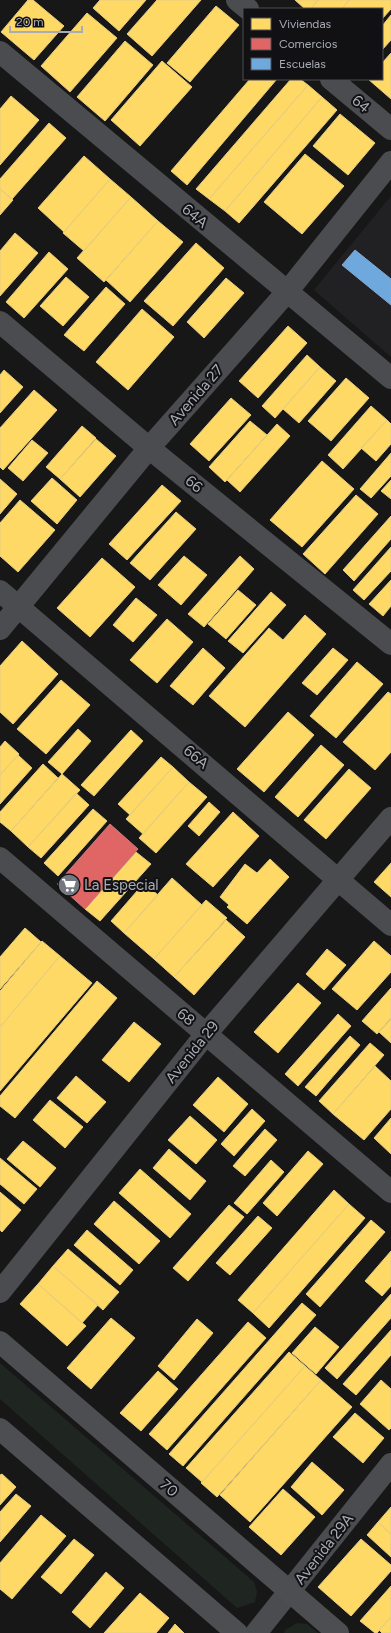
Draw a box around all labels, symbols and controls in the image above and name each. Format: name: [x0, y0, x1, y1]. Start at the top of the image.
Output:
scale bar: [10, 8, 82, 34]
legend: [243, 8, 383, 80]
text: 20 m: [16, 15, 44, 29]
text: Viviendas: [279, 17, 332, 31]
text: Comercios: [279, 37, 338, 51]
text: Escuelas: [279, 57, 326, 71]
street label: 64: [348, 91, 374, 117]
street label: 64A: [179, 200, 211, 232]
street label: Avenida 27: [165, 361, 227, 429]
street label: 66: [182, 472, 207, 497]
street label: 66A: [180, 741, 212, 773]
supermarket icon: La Especial: [56, 872, 82, 898]
place label: La Especial: [84, 876, 159, 894]
street label: 68: [173, 1004, 199, 1030]
street label: Avenida 29: [162, 1017, 222, 1087]
street label: 70: [156, 1475, 182, 1501]
street label: Avenida 29A: [291, 1510, 357, 1588]

